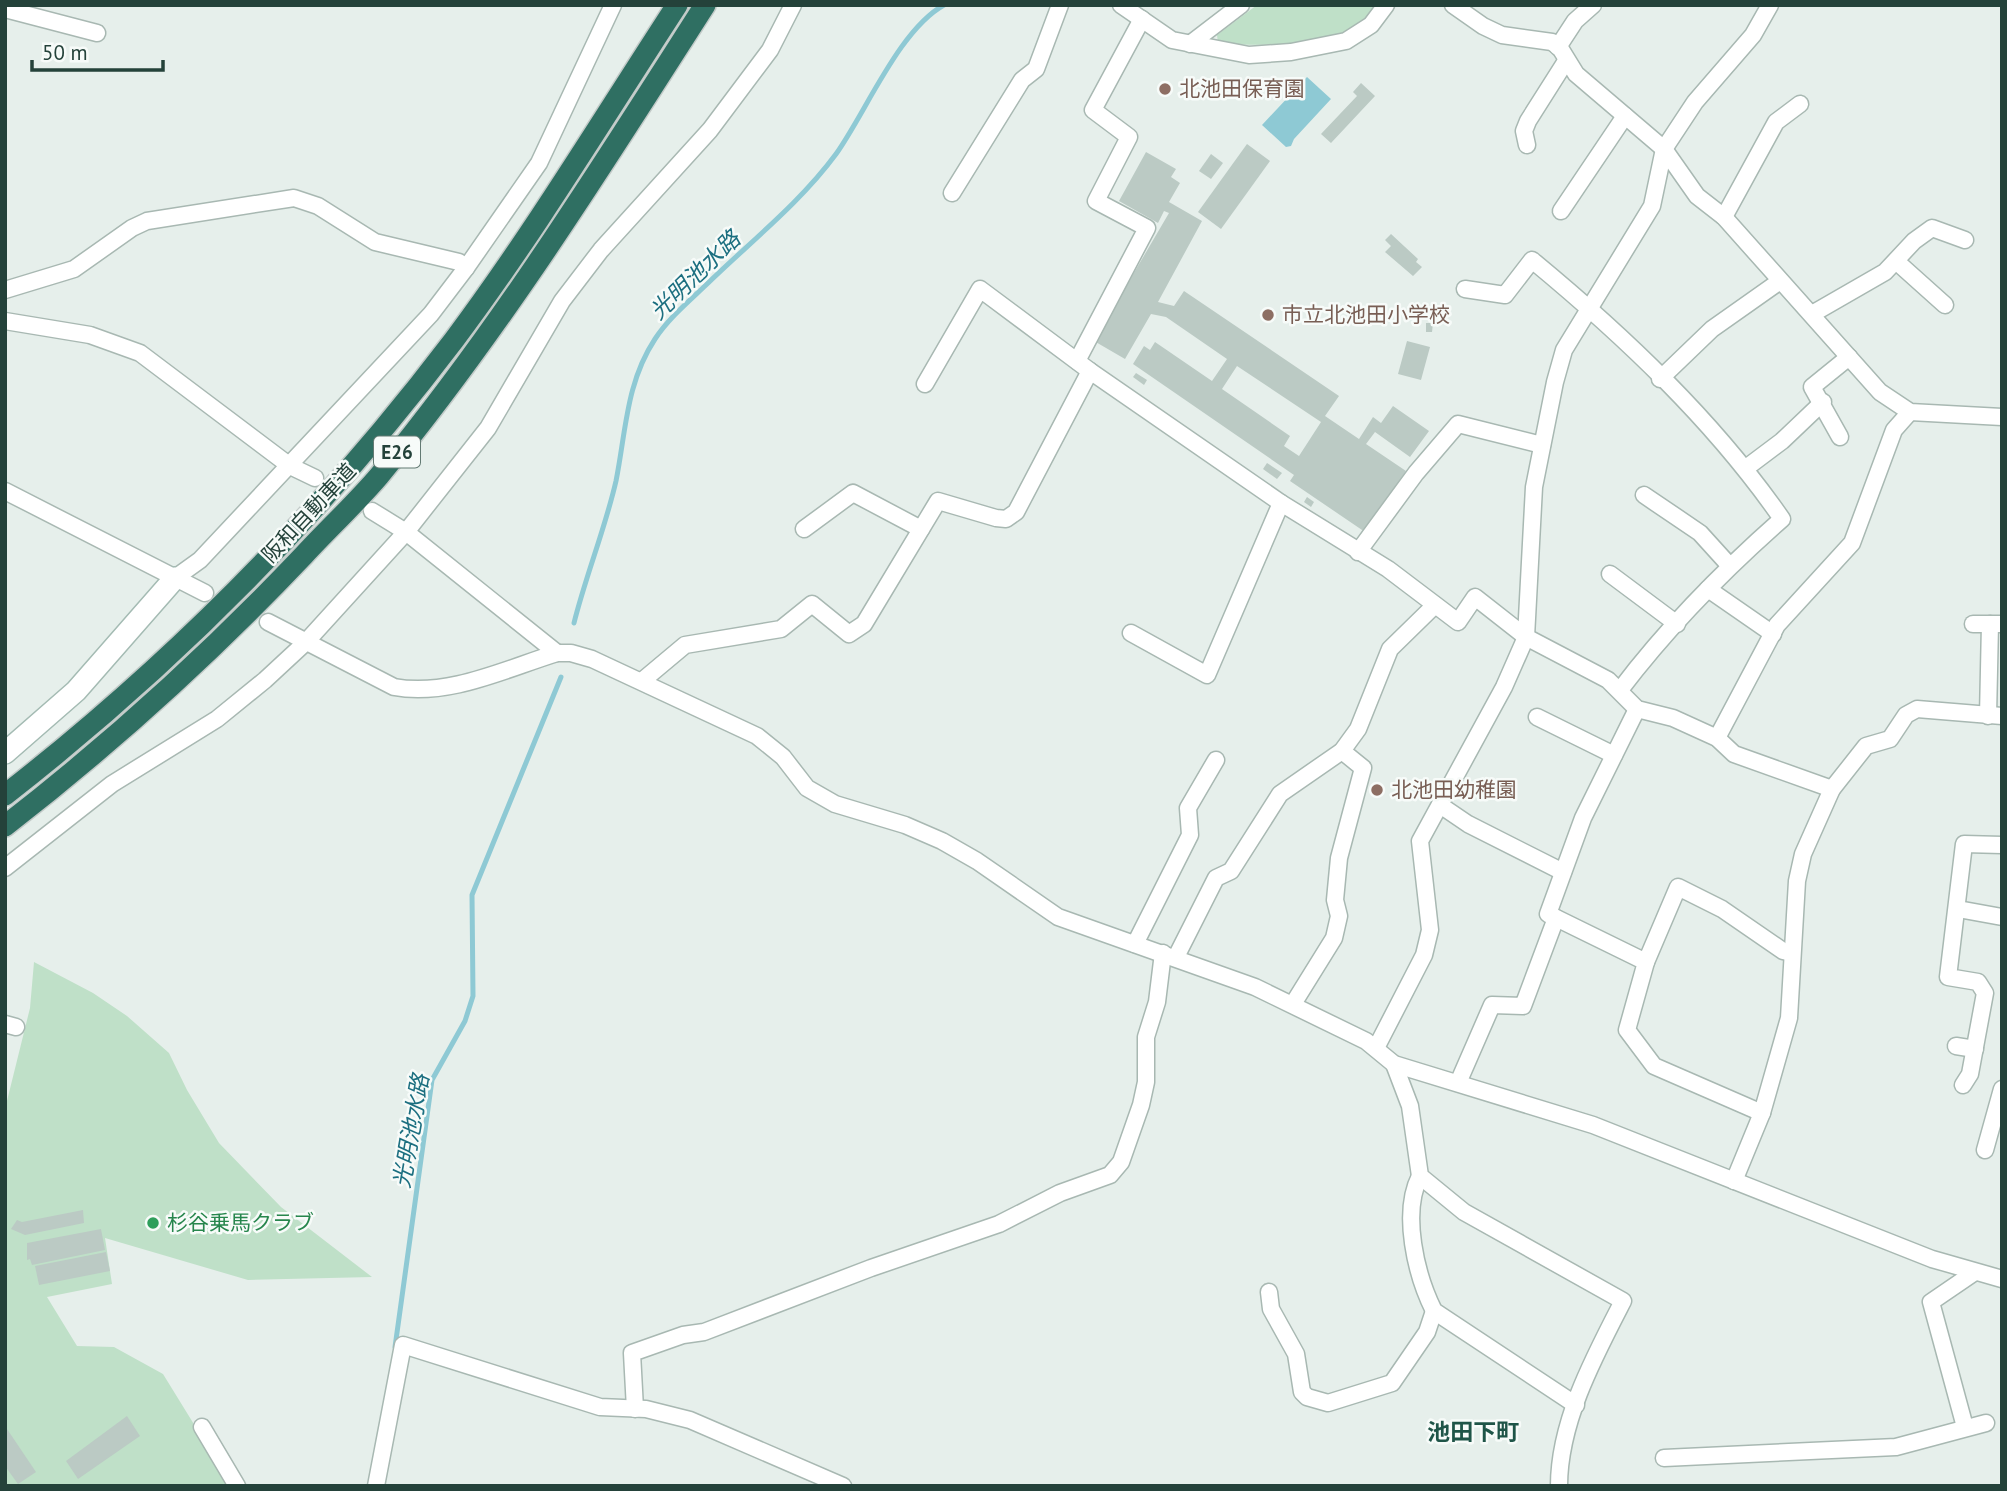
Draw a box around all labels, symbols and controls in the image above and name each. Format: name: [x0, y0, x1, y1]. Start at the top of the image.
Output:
scale bar: [32, 28, 163, 72]
text: 50 m: [42, 39, 88, 66]
place label: 北池田保育園: [1179, 75, 1305, 102]
marker: 北池田保育園: [1157, 81, 1173, 97]
water label: 光明池水路: [643, 223, 748, 325]
place label: 市立北池田小学校: [1282, 301, 1450, 328]
marker: 市立北池田小学校: [1260, 307, 1276, 323]
road number: E26: [374, 436, 420, 467]
street label: 阪和自動車道: [256, 457, 361, 568]
place label: 北池田幼稚園: [1391, 776, 1517, 803]
marker: 北池田幼稚園: [1369, 782, 1385, 798]
water label: 光明池水路: [386, 1070, 435, 1190]
place label: 杉谷乗馬クラブ: [167, 1209, 314, 1236]
marker: 杉谷乗馬クラブ: [145, 1215, 161, 1231]
district label: 池田下町: [1427, 1417, 1519, 1446]

